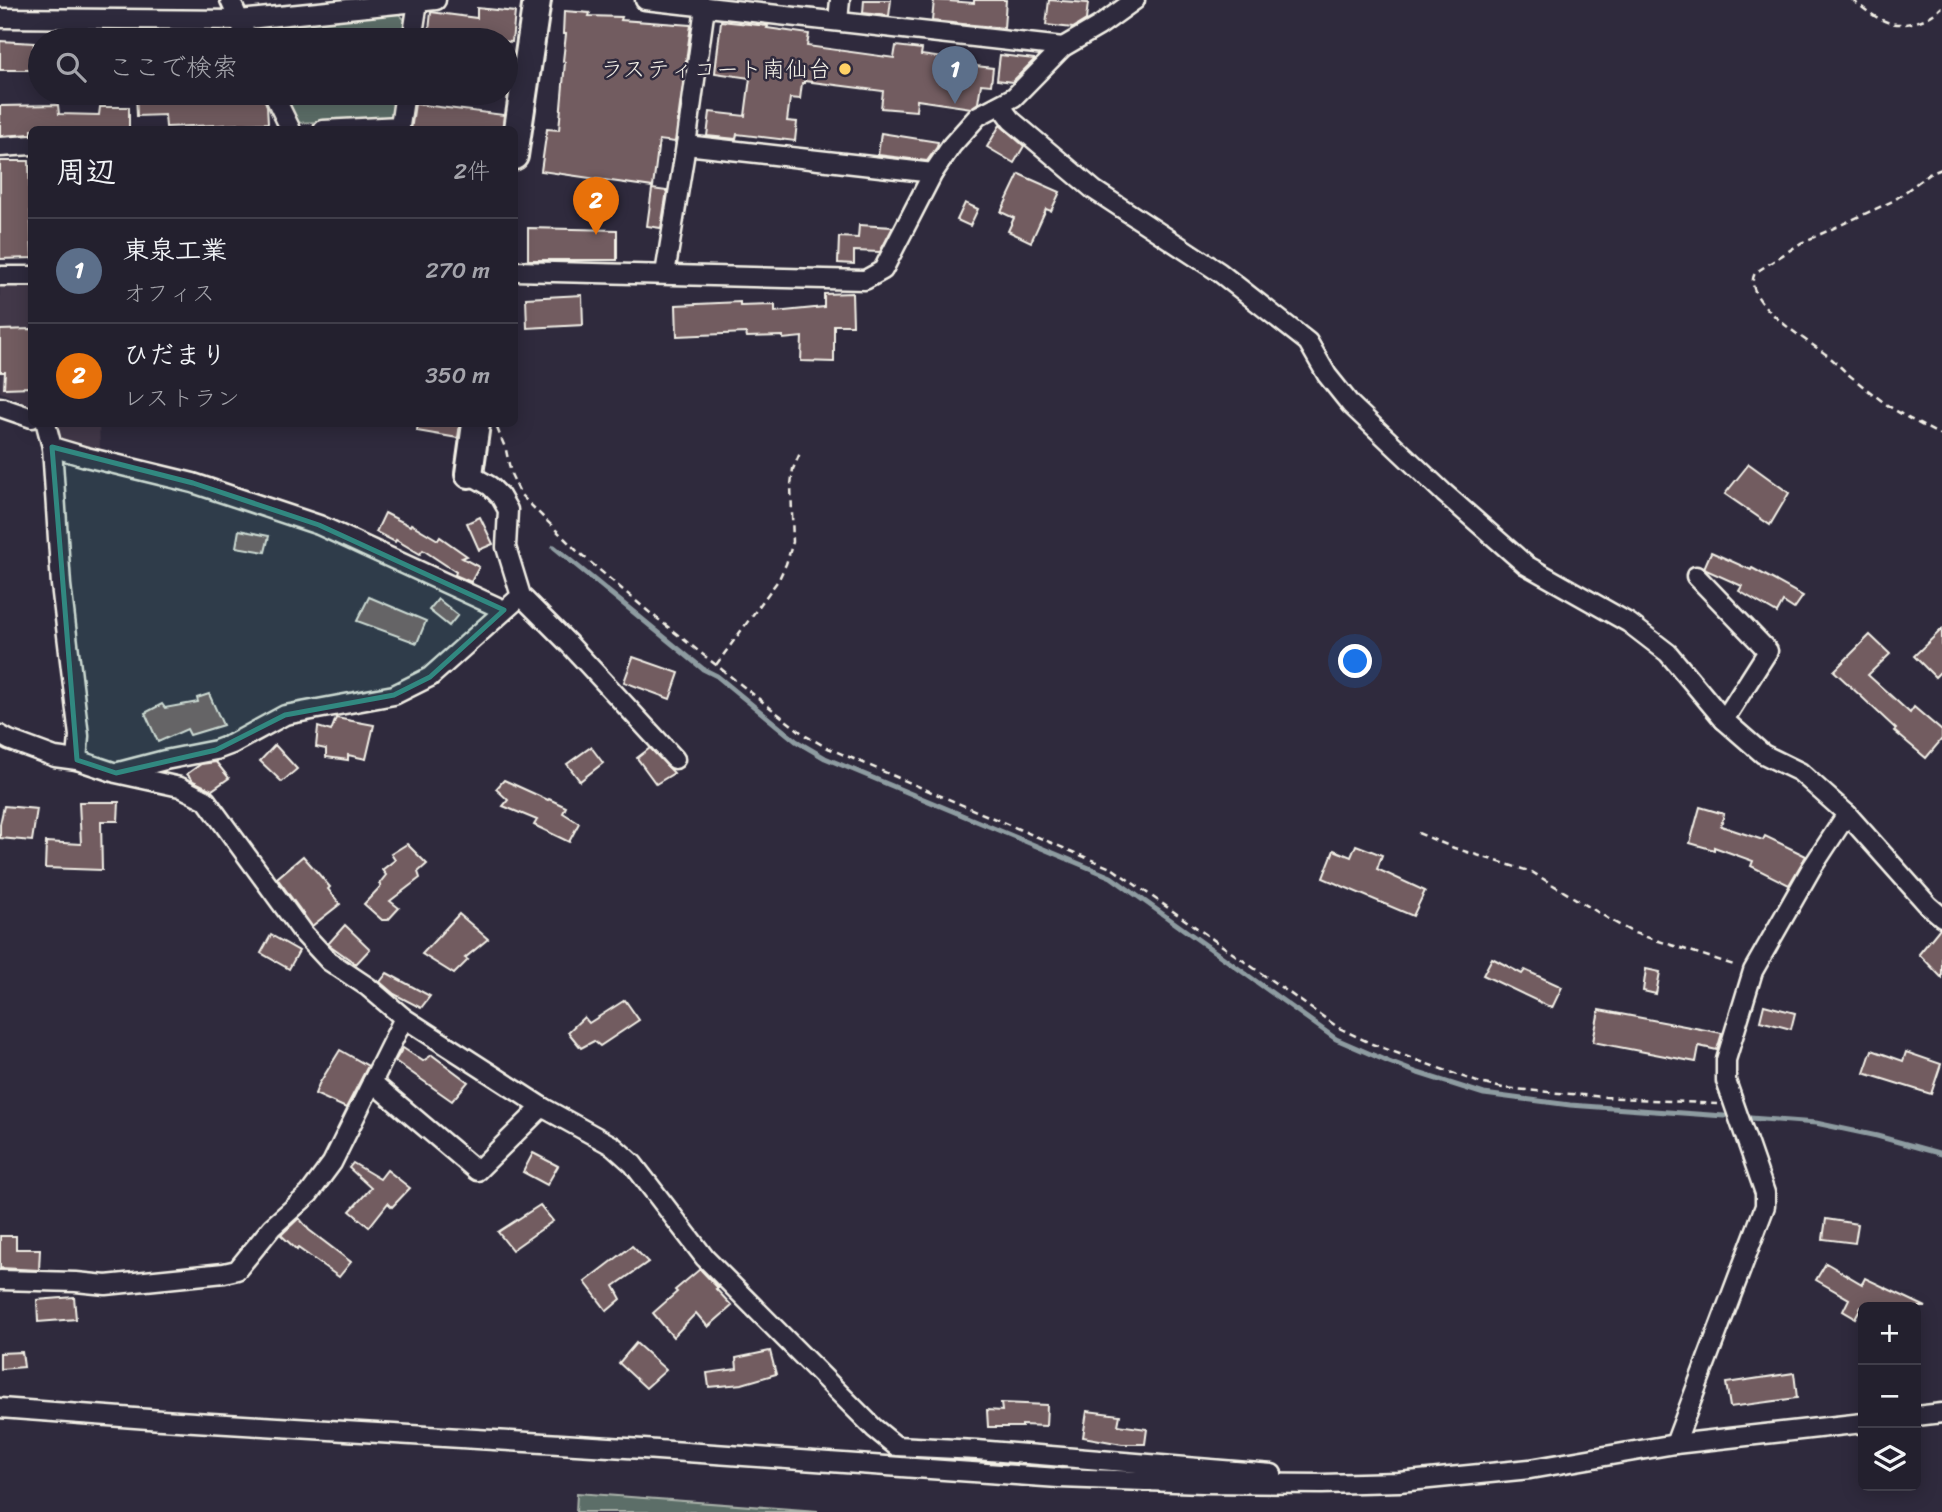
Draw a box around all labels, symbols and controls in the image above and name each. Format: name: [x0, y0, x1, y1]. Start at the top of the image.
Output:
search box: [28, 28, 518, 105]
text: ここで検索: [108, 44, 238, 90]
pin: 1: [932, 46, 978, 104]
icon: search: [52, 48, 90, 86]
place label: ラスティコート南仙台: [601, 49, 831, 90]
marker: ラスティコート南仙台: [837, 61, 853, 77]
text: 周辺: [56, 145, 116, 199]
text: 2件: [454, 151, 490, 192]
pin: 2: [573, 177, 619, 235]
text: 東泉工業: [123, 227, 227, 273]
text: 1: [74, 250, 84, 291]
text: 270 m: [425, 250, 490, 291]
text: オフィス: [123, 273, 215, 314]
text: ひだまり: [123, 332, 227, 378]
text: 2: [72, 355, 86, 396]
text: 350 m: [425, 355, 490, 396]
text: レストラン: [123, 378, 240, 419]
your location: [1338, 644, 1372, 678]
map controls: [1858, 1302, 1921, 1491]
button: +: [1858, 1302, 1921, 1365]
button: −: [1858, 1365, 1921, 1428]
button: layers: [1858, 1428, 1921, 1491]

